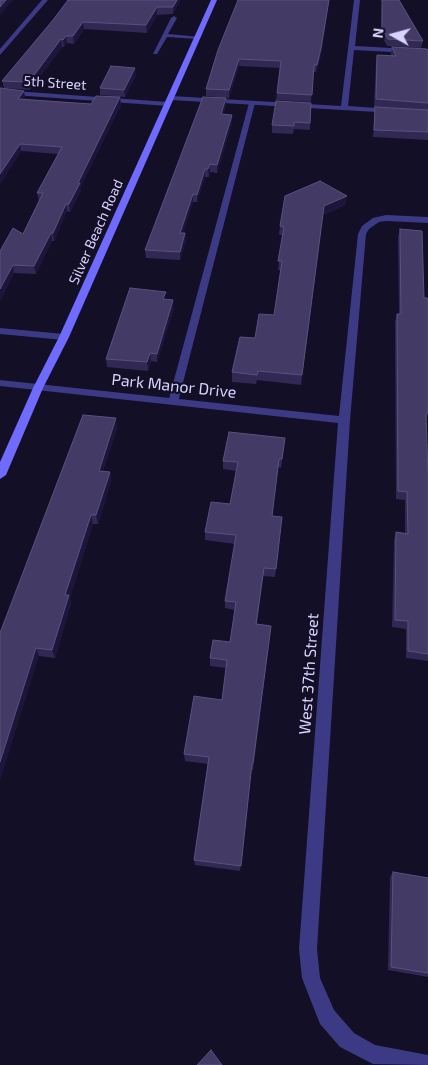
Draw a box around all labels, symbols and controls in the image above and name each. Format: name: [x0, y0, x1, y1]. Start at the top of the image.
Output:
north arrow: [368, 10, 418, 60]
text: N: [369, 27, 387, 39]
street label: 5th Street: [23, 72, 87, 94]
street label: Silver Beach Road: [65, 177, 127, 287]
street label: Park Manor Drive: [111, 370, 237, 402]
street label: West 37th Street: [295, 613, 323, 735]

